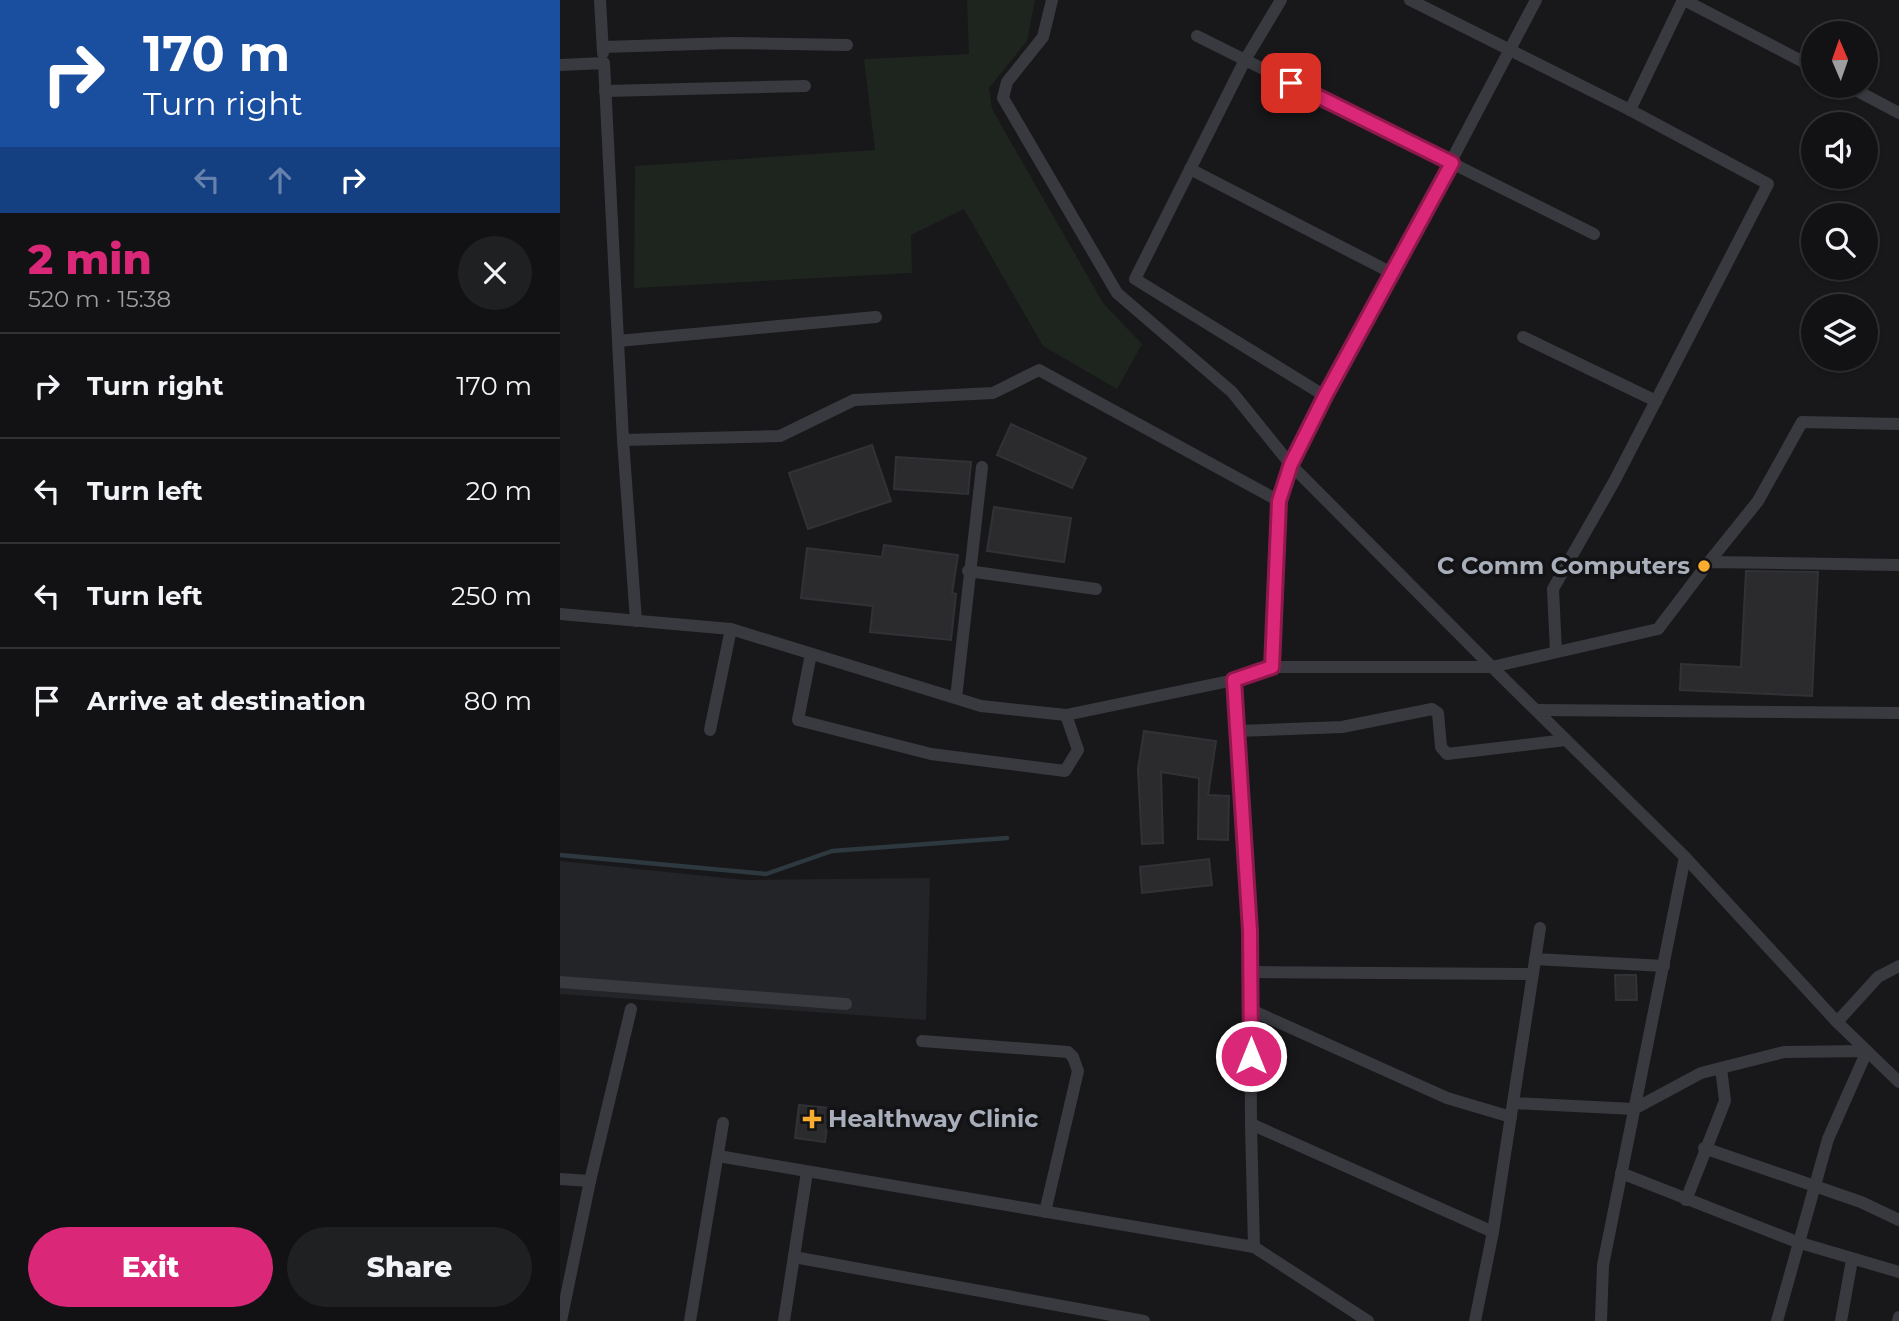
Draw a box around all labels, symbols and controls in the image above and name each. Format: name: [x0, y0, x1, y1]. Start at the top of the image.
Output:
north arrow: [1801, 21, 1878, 98]
map controls: [1801, 21, 1878, 371]
text: 170 m: [143, 24, 290, 83]
icon: right: [28, 28, 119, 119]
pin: [1261, 53, 1321, 113]
icon: arrive: [1272, 64, 1310, 102]
text: Turn right: [143, 84, 303, 123]
button: sound: [1801, 112, 1878, 189]
icon: left: [188, 161, 226, 199]
icon: ahead: [261, 161, 299, 199]
icon: right: [334, 161, 372, 199]
button: search: [1801, 203, 1878, 280]
text: 2 min: [28, 233, 152, 285]
button: close: [458, 236, 532, 310]
text: 520 m · 15:38: [28, 285, 171, 313]
button: layers: [1801, 294, 1878, 371]
icon: right: [28, 367, 66, 405]
text: Turn right: [87, 370, 223, 402]
text: 170 m: [456, 370, 532, 402]
icon: left: [28, 472, 66, 510]
text: Turn left: [87, 475, 203, 507]
text: 20 m: [466, 475, 532, 507]
place label: C Comm Computers: [1437, 551, 1690, 580]
marker: C Comm Computers: [1696, 558, 1712, 574]
icon: left: [28, 577, 66, 615]
text: Turn left: [87, 580, 203, 612]
text: 250 m: [451, 580, 532, 612]
icon: arrive: [28, 682, 66, 720]
text: Arrive at destination: [87, 685, 366, 717]
text: 80 m: [464, 685, 532, 717]
position arrow: [1214, 1019, 1288, 1093]
place label: Healthway Clinic: [828, 1104, 1039, 1133]
marker: Healthway Clinic: [802, 1109, 822, 1129]
button: Exit: [28, 1227, 273, 1307]
button: Share: [287, 1227, 532, 1307]

